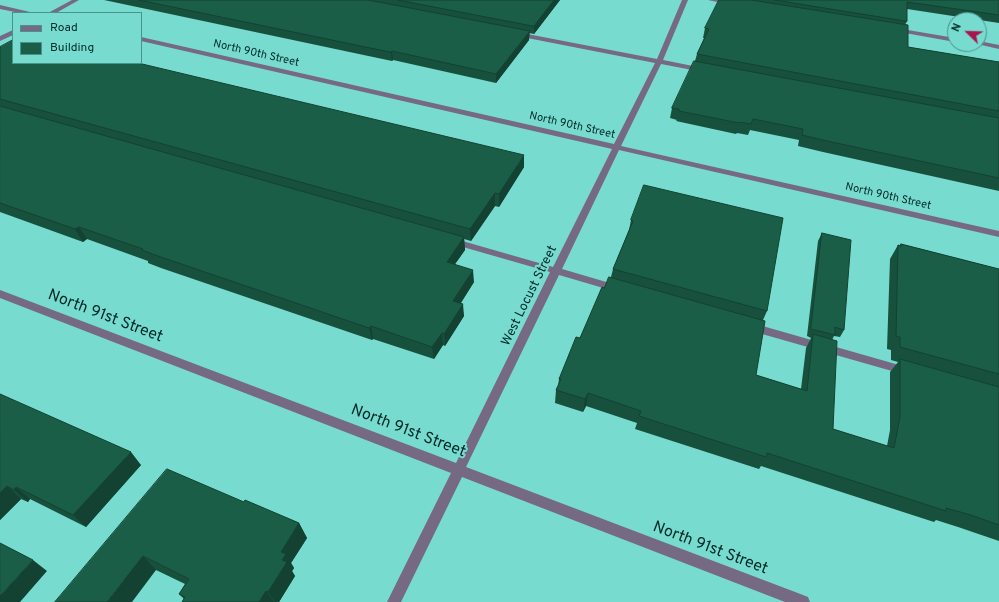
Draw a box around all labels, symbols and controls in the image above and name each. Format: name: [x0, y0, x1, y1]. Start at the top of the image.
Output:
legend: [12, 12, 142, 64]
north arrow: [947, 12, 987, 52]
text: Road: [50, 20, 78, 36]
text: N: [949, 21, 965, 34]
street label: North 90th Street: [212, 38, 300, 70]
text: Building: [50, 40, 94, 56]
street label: North 90th Street: [528, 110, 616, 142]
street label: North 90th Street: [844, 181, 932, 213]
street label: West Locust Street: [499, 243, 561, 349]
street label: North 91st Street: [45, 286, 165, 348]
street label: North 91st Street: [348, 401, 468, 463]
street label: North 91st Street: [650, 518, 770, 580]

